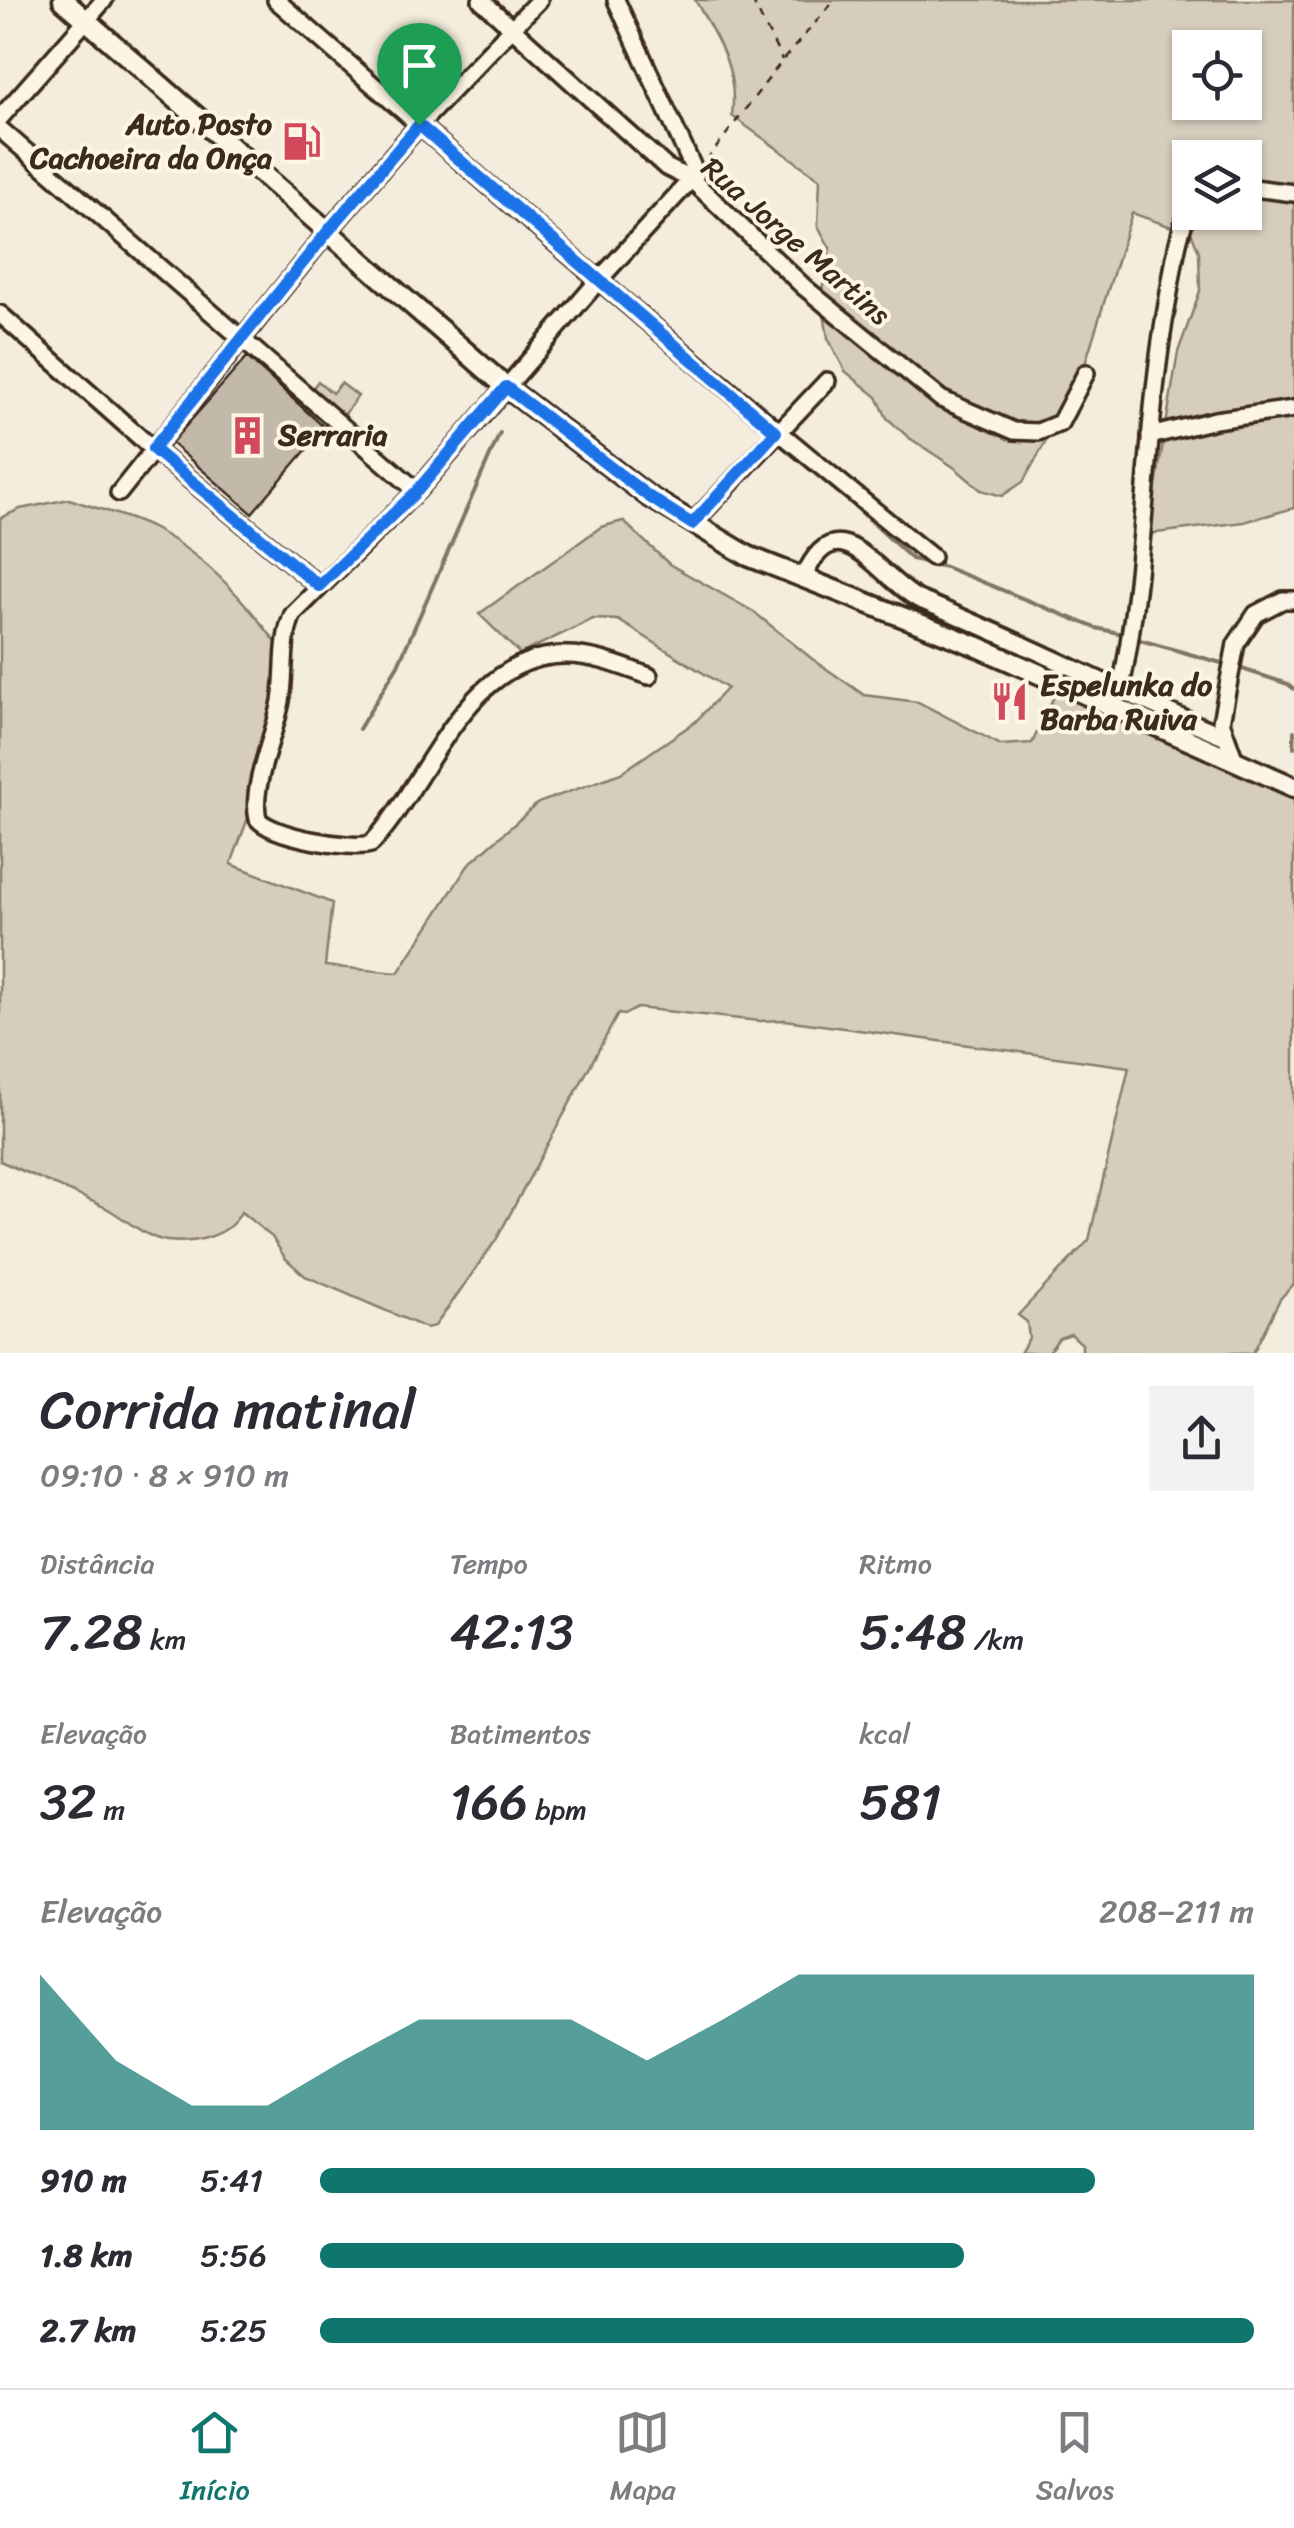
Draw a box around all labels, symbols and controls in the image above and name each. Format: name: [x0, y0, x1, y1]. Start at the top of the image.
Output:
pin: [377, 23, 462, 126]
map controls: [1172, 30, 1262, 230]
button: locate: [1172, 30, 1262, 120]
icon: arrive: [392, 38, 447, 93]
place label: Auto Posto Cachoeira da Onça: [29, 97, 273, 185]
fuel station icon: Auto Posto Cachoeira da Onça: [281, 120, 323, 162]
button: layers: [1172, 140, 1262, 230]
street label: Rua Jorge Martins: [688, 142, 904, 340]
place label: Serraria: [277, 408, 388, 462]
building icon: Serraria: [227, 414, 269, 456]
place label: Espelunka do Barba Ruiva: [1040, 658, 1213, 746]
restaurant icon: Espelunka do Barba Ruiva: [989, 681, 1031, 723]
text: Corrida matinal: [40, 1361, 416, 1458]
button: share: [1149, 1386, 1254, 1491]
text: 09:10 · 8 × 910 m: [40, 1447, 289, 1504]
text: Distância: [40, 1539, 155, 1588]
text: Tempo: [450, 1539, 528, 1588]
text: Ritmo: [859, 1539, 932, 1588]
text: 7.28: [40, 1588, 143, 1677]
text: 42:13: [450, 1588, 574, 1677]
text: 5:48: [859, 1588, 966, 1677]
text: km: [143, 1615, 186, 1664]
text: /km: [966, 1615, 1024, 1664]
text: Elevação: [40, 1709, 147, 1758]
text: Batimentos: [450, 1709, 591, 1758]
text: kcal: [859, 1709, 910, 1758]
text: 32: [40, 1758, 96, 1847]
text: 166: [450, 1758, 528, 1847]
text: 581: [859, 1758, 941, 1847]
text: m: [96, 1785, 125, 1834]
text: bpm: [528, 1785, 587, 1834]
text: Elevação: [40, 1883, 162, 1940]
text: 208–211 m: [1099, 1883, 1254, 1940]
text: 910 m: [40, 2152, 127, 2209]
text: 5:41: [200, 2152, 263, 2209]
text: 1.8 km: [40, 2227, 133, 2284]
text: 5:56: [200, 2227, 267, 2284]
text: 2.7 km: [40, 2302, 136, 2359]
text: 5:25: [200, 2302, 267, 2359]
tab: Início: [180, 2405, 250, 2514]
tab: Mapa: [610, 2405, 676, 2514]
tab: Salvos: [1036, 2405, 1114, 2514]

